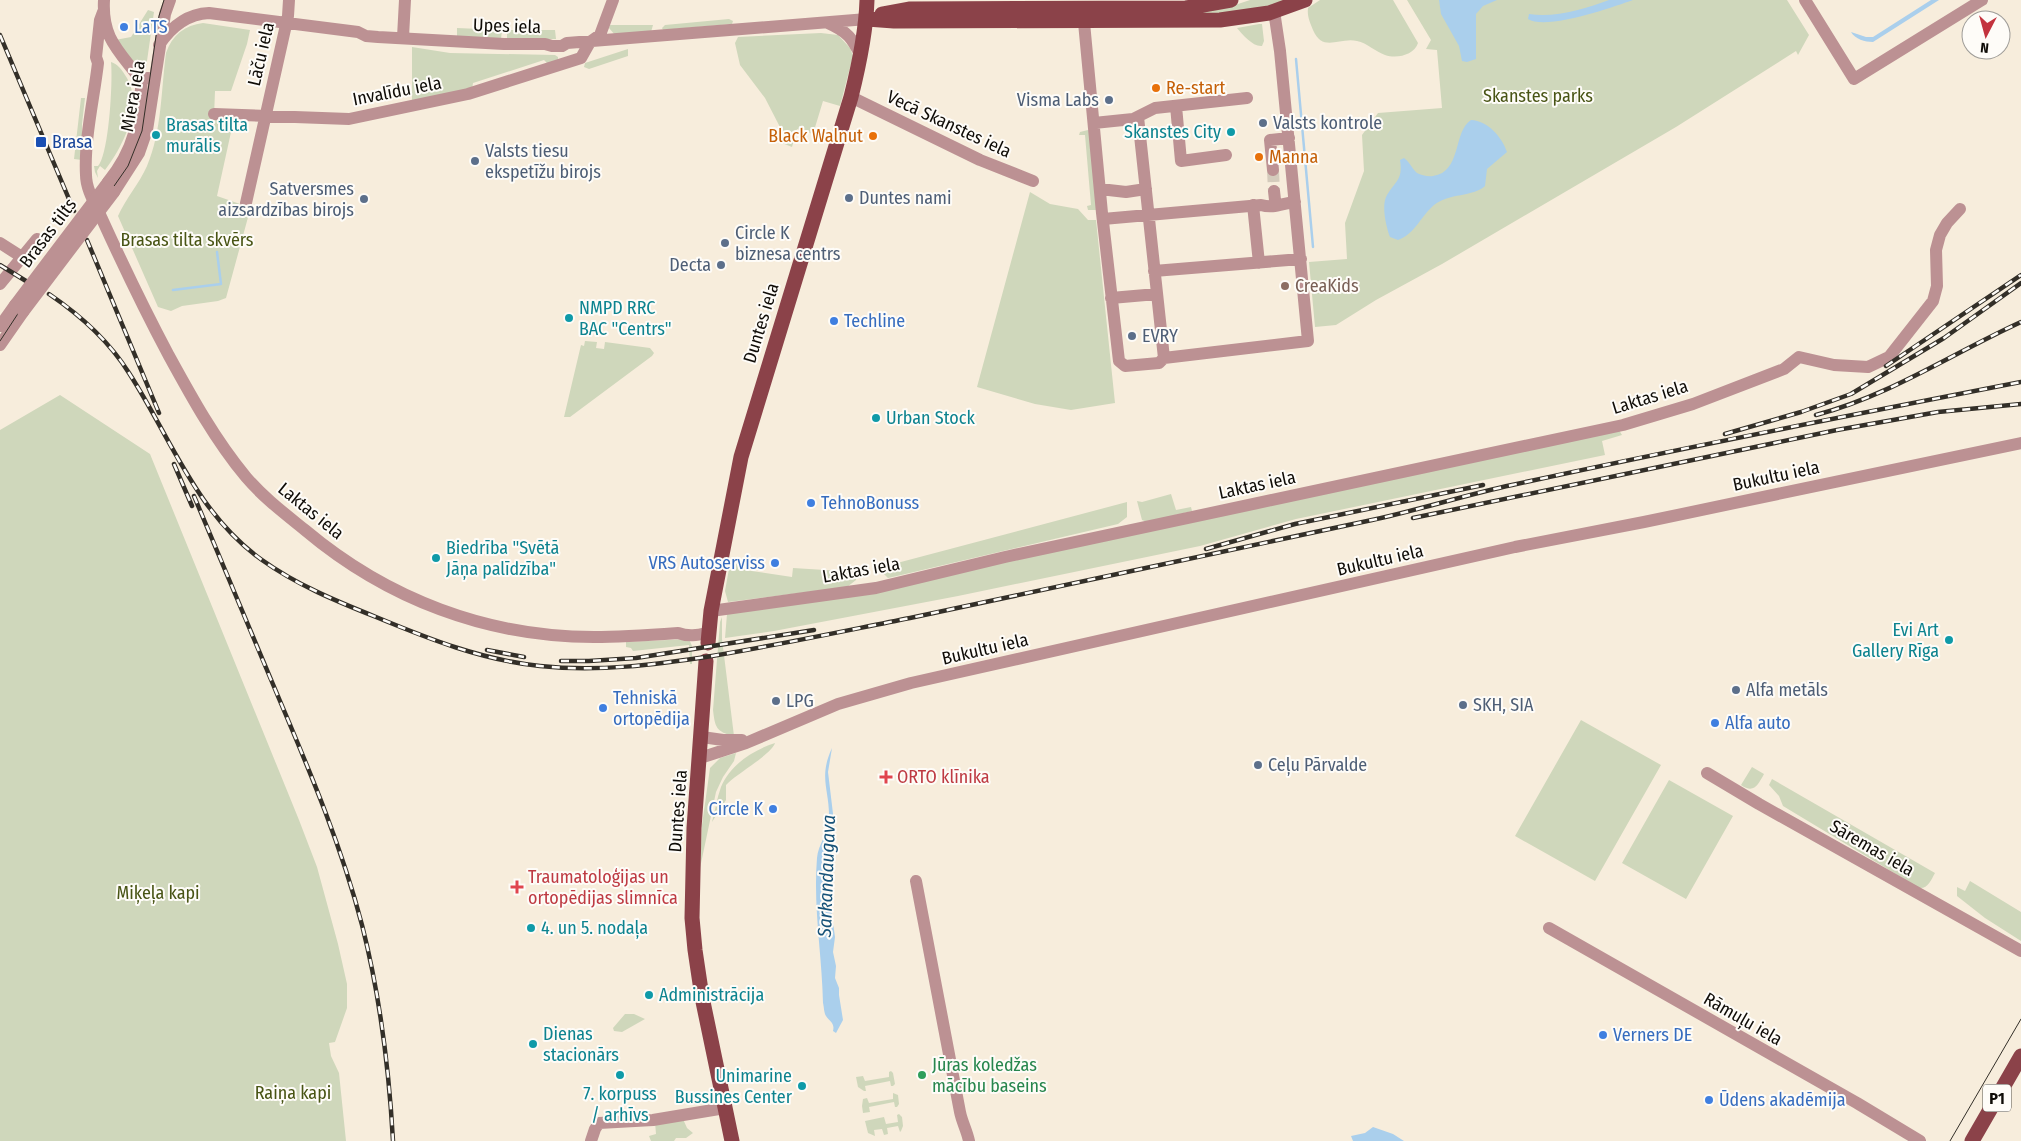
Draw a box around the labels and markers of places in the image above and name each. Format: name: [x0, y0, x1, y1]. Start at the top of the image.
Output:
place label: LaTS: [134, 16, 168, 38]
marker: LaTS: [118, 21, 130, 33]
place label: Re-start: [1166, 77, 1226, 99]
marker: Re-start: [1150, 82, 1162, 94]
place label: Visma Labs: [1017, 89, 1099, 111]
marker: Visma Labs: [1103, 94, 1115, 106]
place label: Valsts kontrole: [1273, 112, 1382, 134]
place label: Brasas tilta murālis: [166, 114, 248, 157]
marker: Valsts kontrole: [1257, 117, 1269, 129]
place label: Skanstes City: [1124, 121, 1221, 143]
place label: Black Walnut: [768, 125, 863, 147]
marker: Skanstes City: [1225, 126, 1237, 138]
marker: Brasas tilta murālis: [150, 129, 162, 141]
marker: Black Walnut: [867, 130, 879, 142]
place label: Brasa: [52, 131, 93, 153]
marker: Brasa: [34, 135, 48, 149]
place label: Valsts tiesu ekspetīžu birojs: [485, 140, 601, 183]
place label: Manna: [1269, 146, 1319, 168]
marker: Manna: [1253, 151, 1265, 163]
marker: Valsts tiesu ekspetīžu birojs: [469, 155, 481, 167]
place label: Satversmes aizsardzības birojs: [218, 178, 354, 221]
place label: Duntes nami: [859, 187, 951, 209]
marker: Duntes nami: [843, 192, 855, 204]
marker: Satversmes aizsardzības birojs: [358, 193, 370, 205]
place label: Circle K biznesa centrs: [735, 222, 841, 265]
marker: Circle K biznesa centrs: [719, 237, 731, 249]
place label: Decta: [669, 254, 711, 276]
marker: Decta: [715, 259, 727, 271]
place label: CreaKids: [1295, 275, 1359, 297]
marker: CreaKids: [1279, 280, 1291, 292]
place label: NMPD RRC BAC "Centrs": [579, 297, 672, 340]
place label: Techline: [844, 310, 905, 332]
marker: NMPD RRC BAC "Centrs": [563, 312, 575, 324]
marker: Techline: [828, 315, 840, 327]
place label: EVRY: [1142, 325, 1178, 347]
marker: EVRY: [1126, 330, 1138, 342]
place label: Urban Stock: [886, 407, 976, 429]
marker: Urban Stock: [870, 412, 882, 424]
place label: TehnoBonuss: [821, 492, 919, 514]
marker: TehnoBonuss: [805, 497, 817, 509]
place label: Biedrība "Svētā Jāņa palīdzība": [446, 537, 560, 580]
marker: Biedrība "Svētā Jāņa palīdzība": [430, 552, 442, 564]
place label: VRS Autoserviss: [648, 552, 765, 574]
marker: VRS Autoserviss: [769, 557, 781, 569]
place label: Evi Art Gallery Rīga: [1852, 619, 1939, 662]
marker: Evi Art Gallery Rīga: [1943, 634, 1955, 646]
place label: Alfa metāls: [1746, 679, 1828, 701]
marker: Alfa metāls: [1730, 684, 1742, 696]
place label: Tehniskā ortopēdija: [613, 687, 690, 730]
place label: LPG: [786, 690, 814, 712]
place label: SKH, SIA: [1473, 694, 1534, 716]
marker: LPG: [770, 695, 782, 707]
marker: SKH, SIA: [1457, 699, 1469, 711]
marker: Tehniskā ortopēdija: [597, 702, 609, 714]
place label: Alfa auto: [1725, 712, 1791, 734]
marker: Alfa auto: [1709, 717, 1721, 729]
place label: Ceļu Pārvalde: [1268, 754, 1367, 776]
marker: Ceļu Pārvalde: [1252, 759, 1264, 771]
place label: ORTO klīnika: [897, 766, 990, 788]
marker: ORTO klīnika: [879, 770, 893, 784]
place label: Circle K: [709, 798, 763, 820]
marker: Circle K: [767, 803, 779, 815]
place label: Traumatoloģijas un ortopēdijas slimnīca: [528, 866, 678, 909]
marker: Traumatoloģijas un ortopēdijas slimnīca: [510, 880, 524, 894]
place label: 4. un 5. nodaļa: [541, 917, 648, 939]
marker: 4. un 5. nodaļa: [525, 922, 537, 934]
place label: Administrācija: [659, 984, 764, 1006]
marker: Administrācija: [643, 989, 655, 1001]
place label: Dienas stacionārs: [543, 1023, 619, 1066]
place label: Verners DE: [1613, 1024, 1692, 1046]
marker: Verners DE: [1597, 1029, 1609, 1041]
marker: Dienas stacionārs: [527, 1038, 539, 1050]
place label: Jūras koledžas mācību baseins: [932, 1054, 1047, 1097]
place label: Unimarine Bussines Center: [675, 1065, 793, 1108]
marker: 7. korpuss / arhīvs: [614, 1069, 626, 1081]
marker: Jūras koledžas mācību baseins: [916, 1069, 928, 1081]
marker: Unimarine Bussines Center: [796, 1080, 808, 1092]
place label: 7. korpuss / arhīvs: [583, 1083, 657, 1126]
place label: Ūdens akadēmija: [1719, 1089, 1846, 1111]
marker: Ūdens akadēmija: [1703, 1094, 1715, 1106]

